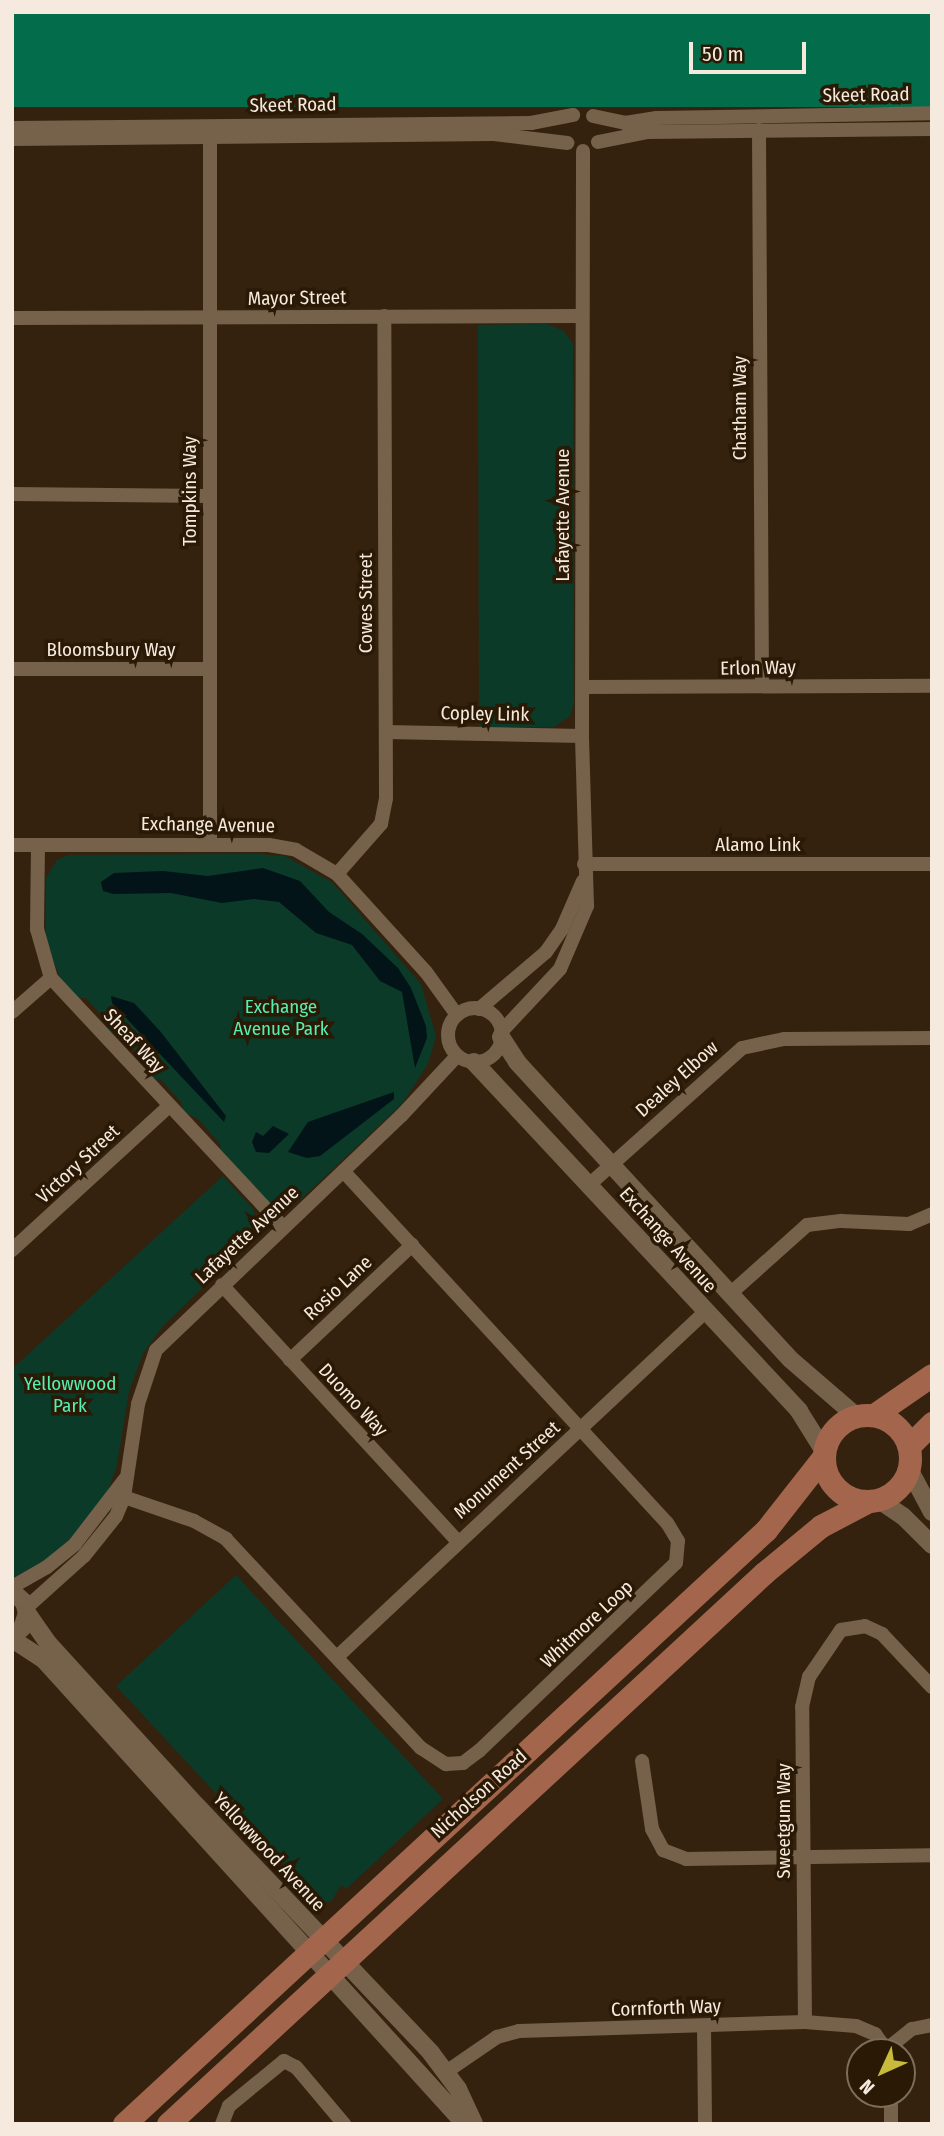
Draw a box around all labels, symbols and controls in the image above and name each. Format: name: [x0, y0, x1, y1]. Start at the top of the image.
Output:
scale bar: [692, 28, 809, 72]
text: 50 m: [702, 41, 744, 67]
street label: Skeet Road: [822, 83, 910, 107]
street label: Skeet Road: [249, 93, 337, 117]
street label: Mayor Street: [247, 286, 347, 310]
street label: Chatham Way: [729, 356, 751, 460]
street label: Tompkins Way: [179, 436, 201, 546]
street label: Lafayette Avenue: [552, 449, 574, 581]
street label: Cowes Street: [355, 553, 377, 653]
street label: Bloomsbury Way: [47, 639, 175, 661]
street label: Erlon Way: [720, 656, 796, 680]
street label: Copley Link: [440, 702, 530, 726]
street label: Exchange Avenue: [141, 812, 275, 838]
street label: Alamo Link: [715, 834, 801, 856]
park label: Exchange Avenue Park: [233, 996, 329, 1040]
street label: Sheaf Way: [99, 1004, 169, 1078]
street label: Dealey Elbow: [631, 1036, 723, 1122]
street label: Victory Street: [32, 1120, 124, 1208]
street label: Lafayette Avenue: [191, 1181, 303, 1289]
street label: Exchange Avenue: [615, 1183, 721, 1297]
street label: Rosio Lane: [299, 1251, 377, 1325]
street label: Duomo Way: [314, 1359, 392, 1441]
park label: Yellowwood Park: [24, 1373, 116, 1417]
street label: Monument Street: [449, 1416, 565, 1524]
street label: Whitmore Loop: [536, 1575, 638, 1673]
street label: Nicholson Road: [426, 1745, 532, 1843]
street label: Sweetgum Way: [773, 1763, 795, 1879]
street label: Yellowwood Avenue: [208, 1788, 330, 1916]
street label: Cornforth Way: [611, 1995, 721, 2021]
north arrow: [846, 2038, 916, 2108]
text: N: [855, 2075, 879, 2099]

